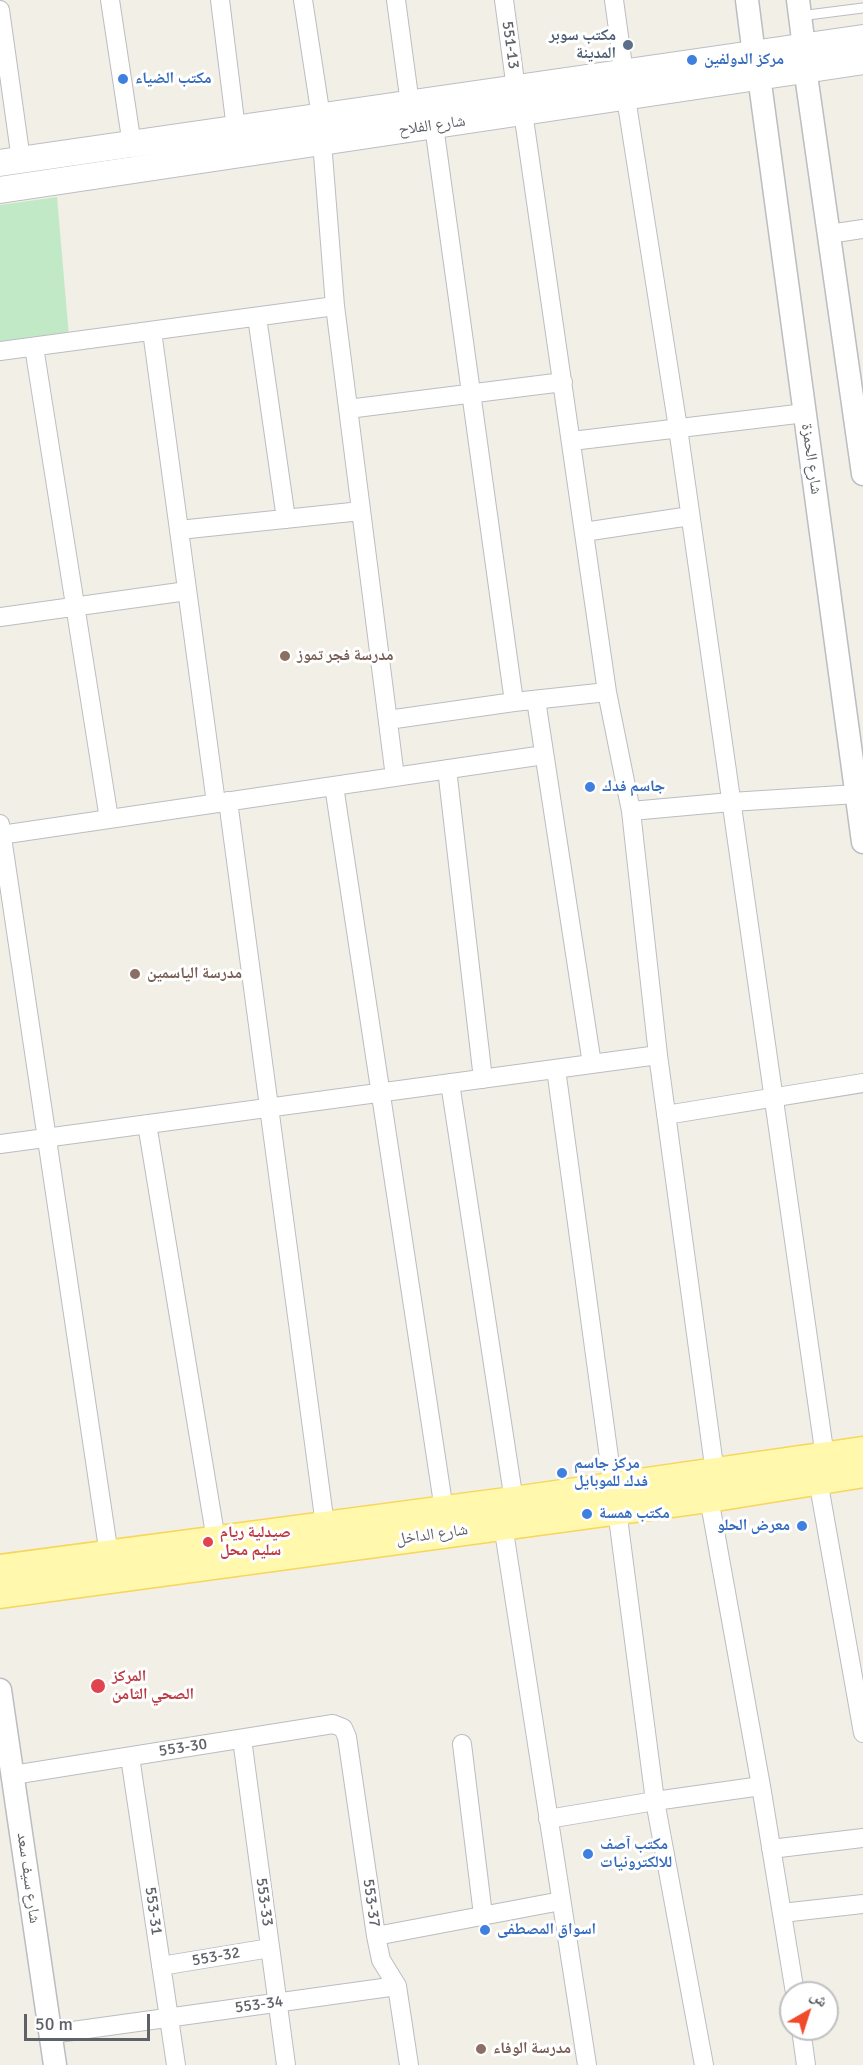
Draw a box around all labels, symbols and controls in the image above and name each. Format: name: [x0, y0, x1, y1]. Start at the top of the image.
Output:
street label: 551-13: [497, 20, 523, 70]
place label: مكتب سوبر المدينة: [549, 26, 616, 64]
marker: مكتب سوبر المدينة: [621, 38, 635, 52]
place label: مركز الدولفين: [704, 50, 784, 70]
marker: مركز الدولفين: [685, 53, 699, 67]
place label: مكتب الضياء: [135, 69, 212, 89]
marker: مكتب الضياء: [116, 72, 130, 86]
street label: شارع الفلاح: [397, 112, 467, 140]
street label: شارع الحمزة: [797, 422, 825, 496]
place label: مدرسة فجر تموز: [297, 646, 394, 666]
marker: مدرسة فجر تموز: [278, 649, 292, 663]
place label: جاسم فدك: [602, 777, 665, 797]
marker: جاسم فدك: [583, 780, 597, 794]
place label: مدرسة الياسمين: [147, 964, 242, 984]
marker: مدرسة الياسمين: [128, 967, 142, 981]
place label: مركز جاسم فدك للموبايل: [574, 1454, 648, 1492]
marker: مركز جاسم فدك للموبايل: [555, 1466, 569, 1480]
place label: مكتب همسة: [599, 1504, 670, 1524]
marker: مكتب همسة: [580, 1507, 594, 1521]
place label: معرض الحلو: [717, 1516, 790, 1536]
marker: معرض الحلو: [795, 1519, 809, 1533]
street label: شارع الداخل: [395, 1520, 469, 1550]
place label: صيدلية ريام سليم محل: [220, 1523, 291, 1561]
marker: صيدلية ريام سليم محل: [201, 1535, 215, 1549]
place label: المركز الصحي الثامن: [112, 1667, 194, 1705]
marker: المركز الصحي الثامن: [89, 1677, 107, 1695]
street label: 553-30: [157, 1735, 209, 1761]
street label: شارع سيف سعد: [12, 1831, 44, 1925]
place label: مكتب آصف للالكترونيات: [600, 1835, 672, 1873]
marker: مكتب آصف للالكترونيات: [581, 1847, 595, 1861]
street label: 553-33: [251, 1877, 277, 1927]
street label: 553-37: [358, 1878, 384, 1928]
street label: 553-31: [140, 1886, 166, 1936]
place label: اسواق المصطفى: [497, 1920, 596, 1940]
marker: اسواق المصطفى: [478, 1923, 492, 1937]
street label: 553-32: [190, 1943, 242, 1971]
north arrow: [779, 1981, 839, 2041]
text: ش: [806, 1985, 832, 2012]
street label: 553-34: [234, 1992, 284, 2018]
scale bar: [27, 2002, 153, 2040]
text: 50 m: [35, 2013, 73, 2035]
place label: مدرسة الوفاء: [493, 2039, 571, 2059]
marker: مدرسة الوفاء: [474, 2042, 488, 2056]

